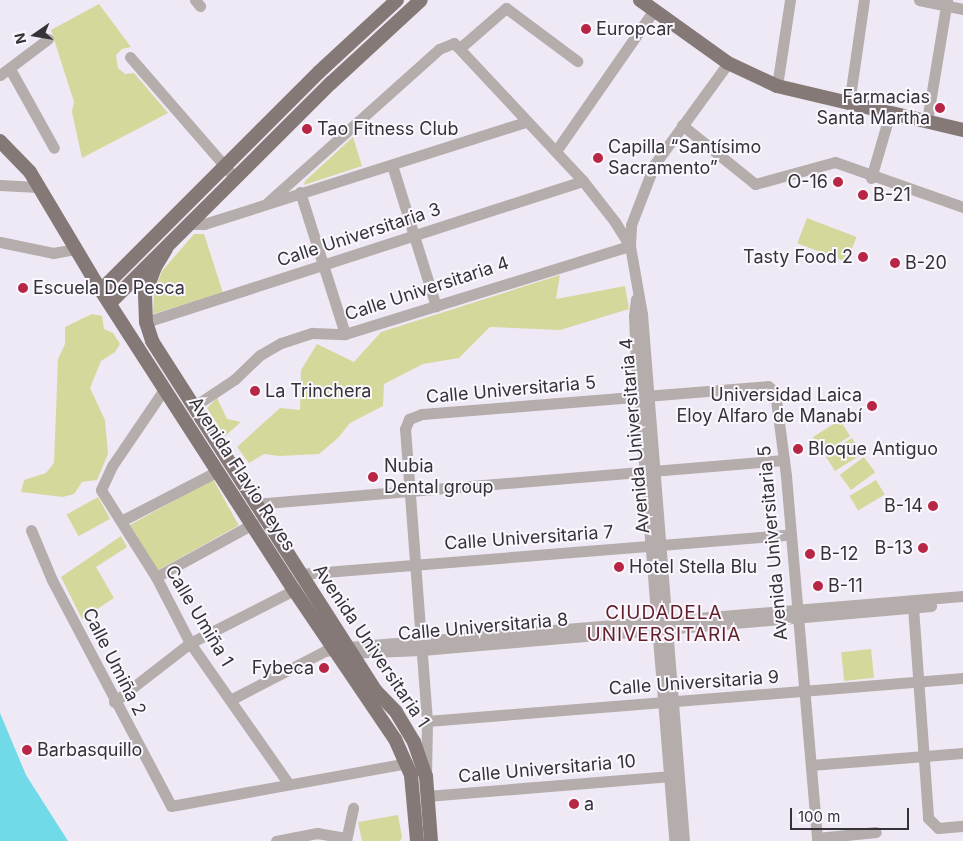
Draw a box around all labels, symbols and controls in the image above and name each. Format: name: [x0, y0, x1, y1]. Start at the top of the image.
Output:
north arrow: [10, 10, 60, 60]
place label: Europcar: [596, 18, 673, 40]
marker: Europcar: [580, 23, 592, 35]
text: N: [10, 31, 29, 46]
place label: Farmacias Santa Martha: [816, 87, 930, 130]
marker: Farmacias Santa Martha: [934, 102, 946, 114]
place label: Tao Fitness Club: [317, 118, 459, 140]
marker: Tao Fitness Club: [301, 123, 313, 135]
place label: Capilla “Santísimo Sacramento”: [608, 137, 761, 180]
marker: Capilla “Santísimo Sacramento”: [592, 152, 604, 164]
place label: O-16: [787, 171, 828, 193]
marker: O-16: [832, 176, 844, 188]
place label: B-21: [873, 184, 911, 206]
marker: B-21: [857, 189, 869, 201]
street label: Calle Universitaria 3: [275, 198, 443, 272]
place label: Tasty Food 2: [743, 246, 853, 268]
marker: Tasty Food 2: [857, 251, 869, 263]
street label: Calle Universitaria 4: [342, 252, 512, 326]
place label: B-20: [905, 252, 947, 274]
marker: B-20: [889, 257, 901, 269]
place label: Escuela De Pesca: [33, 277, 185, 299]
marker: Escuela De Pesca: [17, 282, 29, 294]
street label: Avenida Universitaria 4: [616, 337, 654, 535]
street label: Calle Universitaria 5: [425, 372, 597, 408]
place label: La Trinchera: [265, 380, 371, 402]
marker: La Trinchera: [249, 385, 261, 397]
place label: Universidad Laica Eloy Alfaro de Manabí: [677, 385, 862, 428]
street label: Avenida Flavio Reyes: [184, 393, 300, 555]
marker: Universidad Laica Eloy Alfaro de Manabí: [866, 400, 878, 412]
place label: Bloque Antiguo: [808, 438, 938, 460]
marker: Bloque Antiguo: [792, 443, 804, 455]
street label: Avenida Universitaria 5: [754, 445, 792, 641]
place label: Nubia Dental group: [384, 456, 494, 498]
marker: Nubia Dental group: [366, 470, 380, 484]
place label: B-14: [884, 495, 923, 517]
marker: B-14: [927, 500, 939, 512]
street label: Calle Universitaria 7: [444, 521, 614, 555]
place label: B-13: [875, 537, 913, 559]
marker: B-13: [917, 542, 929, 554]
place label: B-12: [820, 543, 858, 565]
marker: B-12: [804, 548, 816, 560]
place label: Hotel Stella Blu: [629, 556, 757, 578]
street label: Avenida Universitaria 1: [308, 560, 434, 732]
marker: Hotel Stella Blu: [613, 561, 625, 573]
street label: Calle Umiña 1: [160, 562, 238, 670]
place label: B-11: [828, 575, 863, 597]
marker: B-11: [812, 580, 824, 592]
district label: CIUDADELA UNIVERSITARIA: [585, 602, 743, 646]
street label: Calle Umiña 2: [78, 605, 150, 719]
street label: Calle Universitaria 8: [397, 609, 569, 645]
place label: Fybeca: [252, 657, 314, 679]
marker: Fybeca: [318, 662, 330, 674]
street label: Calle Universitaria 9: [608, 666, 780, 700]
place label: Barbasquillo: [37, 739, 142, 761]
marker: Barbasquillo: [21, 744, 33, 756]
street label: Calle Universitaria 10: [457, 750, 637, 788]
place label: a: [584, 793, 594, 815]
marker: a: [568, 798, 580, 810]
scale bar: [793, 798, 912, 830]
text: 100 m: [798, 807, 840, 826]

